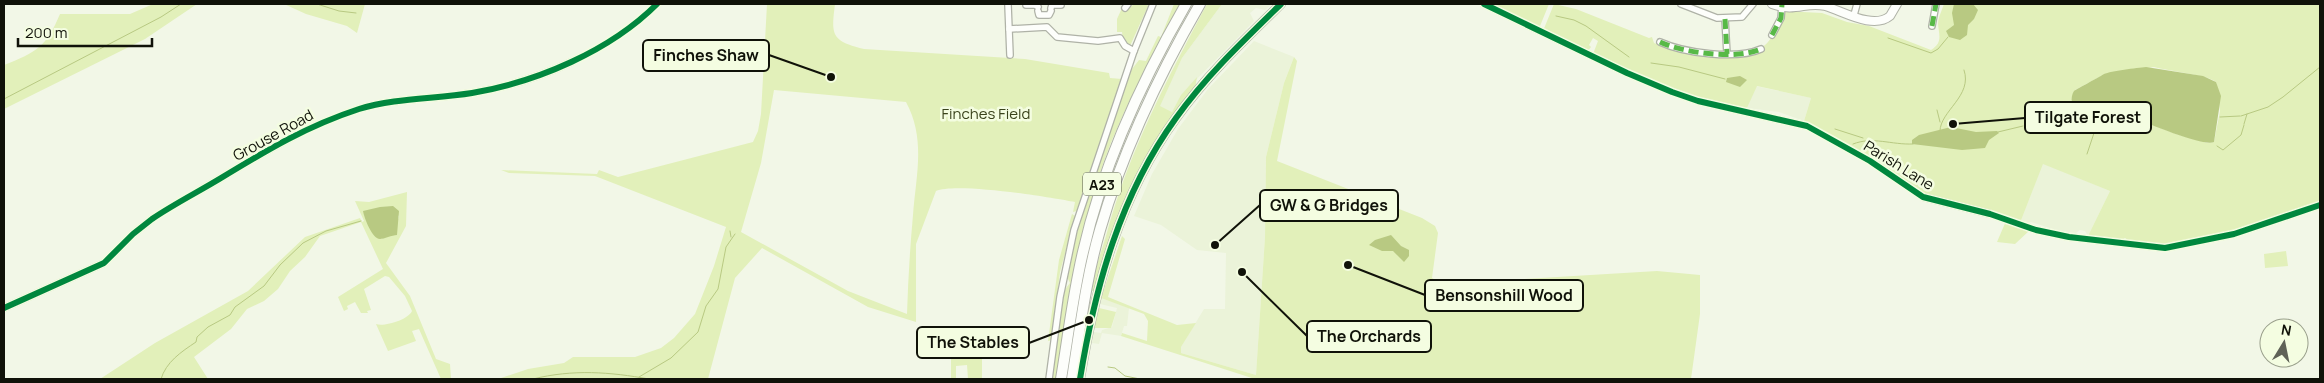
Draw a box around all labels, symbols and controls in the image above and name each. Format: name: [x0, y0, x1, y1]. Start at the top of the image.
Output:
scale bar: [18, 15, 151, 47]
text: 200 m: [25, 22, 68, 43]
callout: Finches Shaw: [643, 40, 769, 71]
text: Finches Shaw: [653, 44, 759, 66]
callout: Tilgate Forest: [2025, 102, 2151, 133]
park label: Finches Field: [942, 103, 1030, 124]
street label: Grouse Road: [229, 104, 317, 166]
text: Tilgate Forest: [2035, 106, 2141, 128]
street label: Parish Lane: [1860, 135, 1938, 195]
road number: A23: [1083, 172, 1121, 195]
callout: GW & G Bridges: [1260, 190, 1398, 221]
text: GW & G Bridges: [1270, 194, 1388, 216]
callout: Bensonshill Wood: [1425, 280, 1583, 311]
text: Bensonshill Wood: [1435, 284, 1573, 306]
north arrow: [2259, 318, 2309, 368]
text: N: [2280, 319, 2293, 340]
callout: The Orchards: [1307, 321, 1431, 352]
text: The Orchards: [1317, 325, 1421, 347]
callout: The Stables: [917, 327, 1029, 358]
text: The Stables: [927, 331, 1019, 353]

